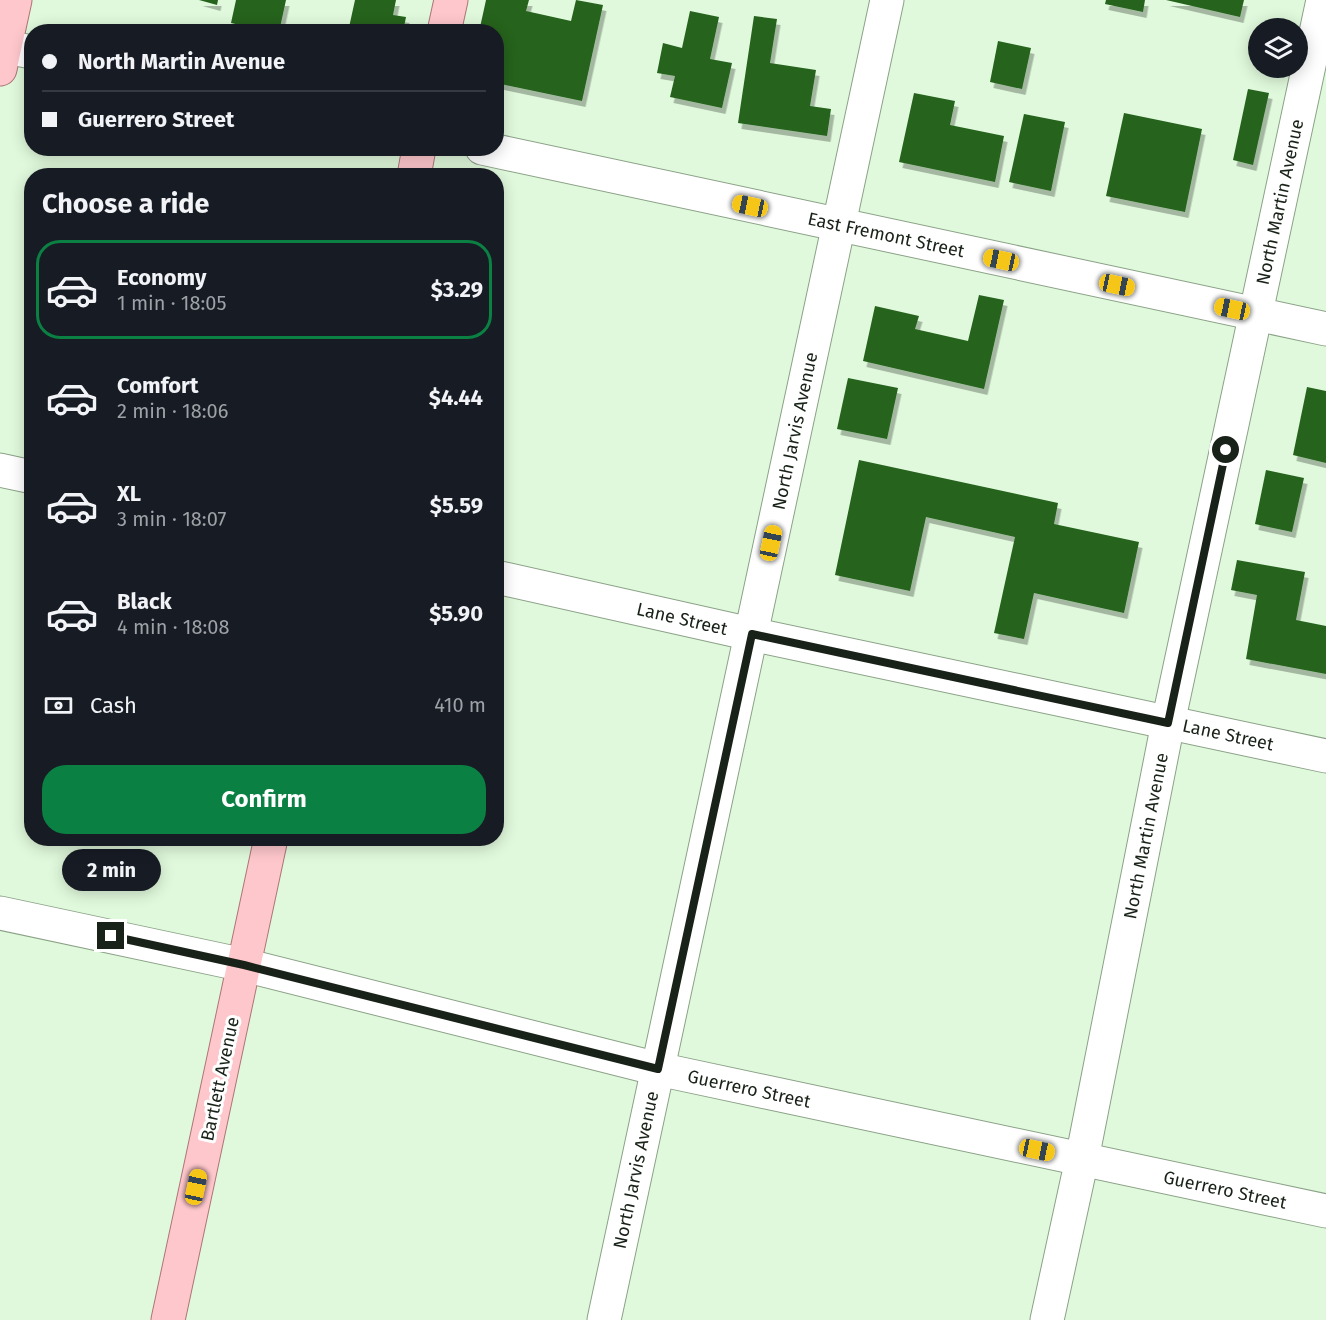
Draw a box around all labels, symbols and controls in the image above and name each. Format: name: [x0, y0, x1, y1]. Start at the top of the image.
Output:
map controls: [1248, 18, 1308, 78]
button: layers: [1248, 18, 1308, 78]
text: North Martin Avenue: [78, 48, 285, 75]
text: Guerrero Street: [78, 106, 234, 133]
street label: North Martin Avenue: [1252, 117, 1308, 287]
text: Choose a ride: [42, 188, 209, 220]
car: [731, 193, 769, 219]
street label: East Fremont Street: [806, 208, 967, 262]
car: [982, 247, 1020, 273]
icon: car: [45, 263, 99, 317]
text: Economy: [117, 264, 206, 291]
car: [1098, 272, 1136, 298]
text: $3.29: [431, 276, 483, 303]
text: 1 min · 18:05: [117, 291, 227, 315]
car: [1213, 296, 1251, 322]
street label: North Jarvis Avenue: [768, 350, 822, 512]
icon: car: [45, 371, 99, 425]
text: Comfort: [117, 372, 198, 399]
text: $4.44: [429, 384, 483, 411]
text: 2 min · 18:06: [117, 399, 228, 423]
route start: [1212, 436, 1239, 463]
icon: car: [45, 479, 99, 533]
text: XL: [117, 480, 141, 507]
text: $5.59: [430, 492, 483, 519]
text: 3 min · 18:07: [117, 507, 226, 531]
car: [758, 524, 784, 562]
icon: car: [45, 587, 99, 641]
text: Black: [117, 588, 172, 615]
street label: Lane Street: [634, 598, 730, 640]
text: $5.90: [429, 600, 483, 627]
text: 4 min · 18:08: [117, 615, 230, 639]
icon: cash: [42, 689, 75, 722]
text: Cash: [90, 692, 137, 719]
text: 410 m: [434, 693, 486, 717]
street label: Lane Street: [1180, 715, 1276, 755]
street label: North Martin Avenue: [1119, 751, 1173, 921]
button: Confirm: [42, 765, 486, 834]
callout: 2 min: [62, 849, 160, 891]
text: 2 min: [87, 858, 136, 882]
route end: [97, 922, 124, 949]
street label: Bartlett Avenue: [196, 1015, 244, 1143]
street label: Guerrero Street: [685, 1065, 813, 1113]
street label: North Jarvis Avenue: [609, 1089, 663, 1251]
car: [1018, 1137, 1056, 1163]
street label: Guerrero Street: [1161, 1166, 1289, 1214]
car: [183, 1168, 209, 1206]

